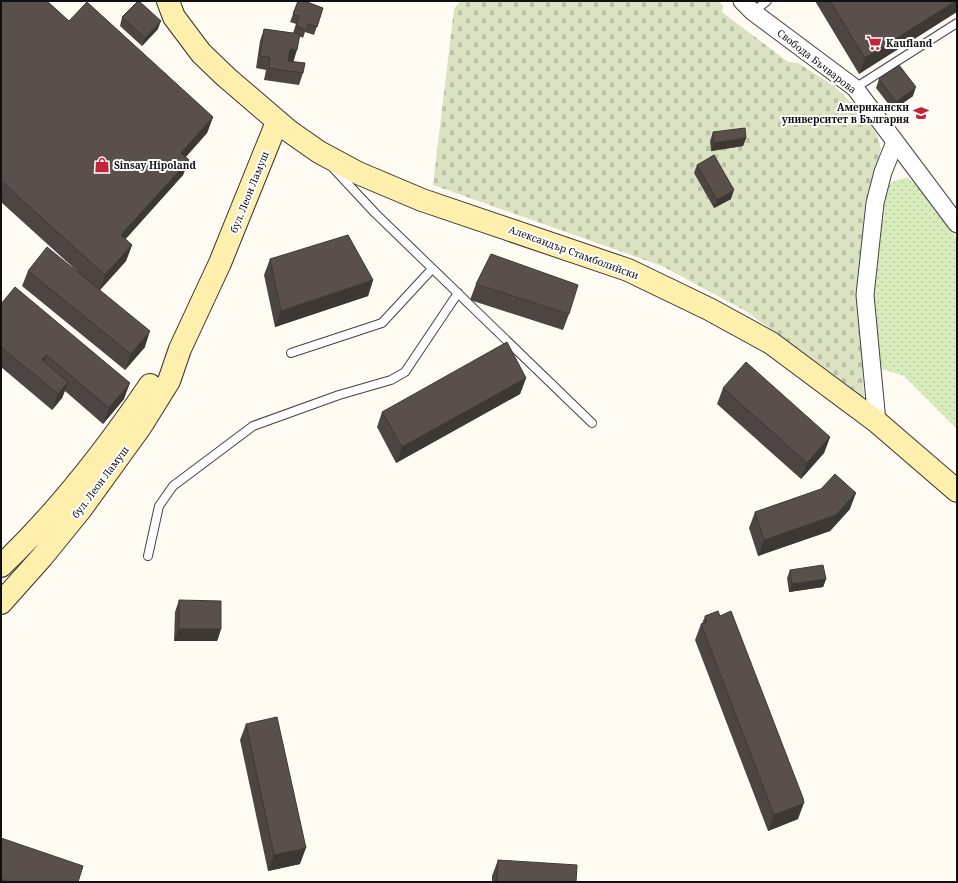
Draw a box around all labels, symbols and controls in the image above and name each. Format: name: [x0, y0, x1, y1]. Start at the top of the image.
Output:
street label: Свобода Бъчварова: [774, 26, 860, 97]
supermarket icon: Kaufland: [865, 34, 883, 52]
place label: Kaufland: [886, 36, 933, 50]
place label: Американски университет в България: [782, 100, 909, 126]
school or university icon: Американски университет в България: [912, 104, 930, 122]
street label: бул. Леон Ламуш: [226, 149, 272, 235]
shop icon: Sinsay Hipoland: [93, 156, 111, 174]
place label: Sinsay Hipoland: [114, 158, 196, 172]
street label: Александър Стамболийски: [507, 222, 641, 282]
street label: бул. Леон Ламуш: [68, 443, 132, 521]

